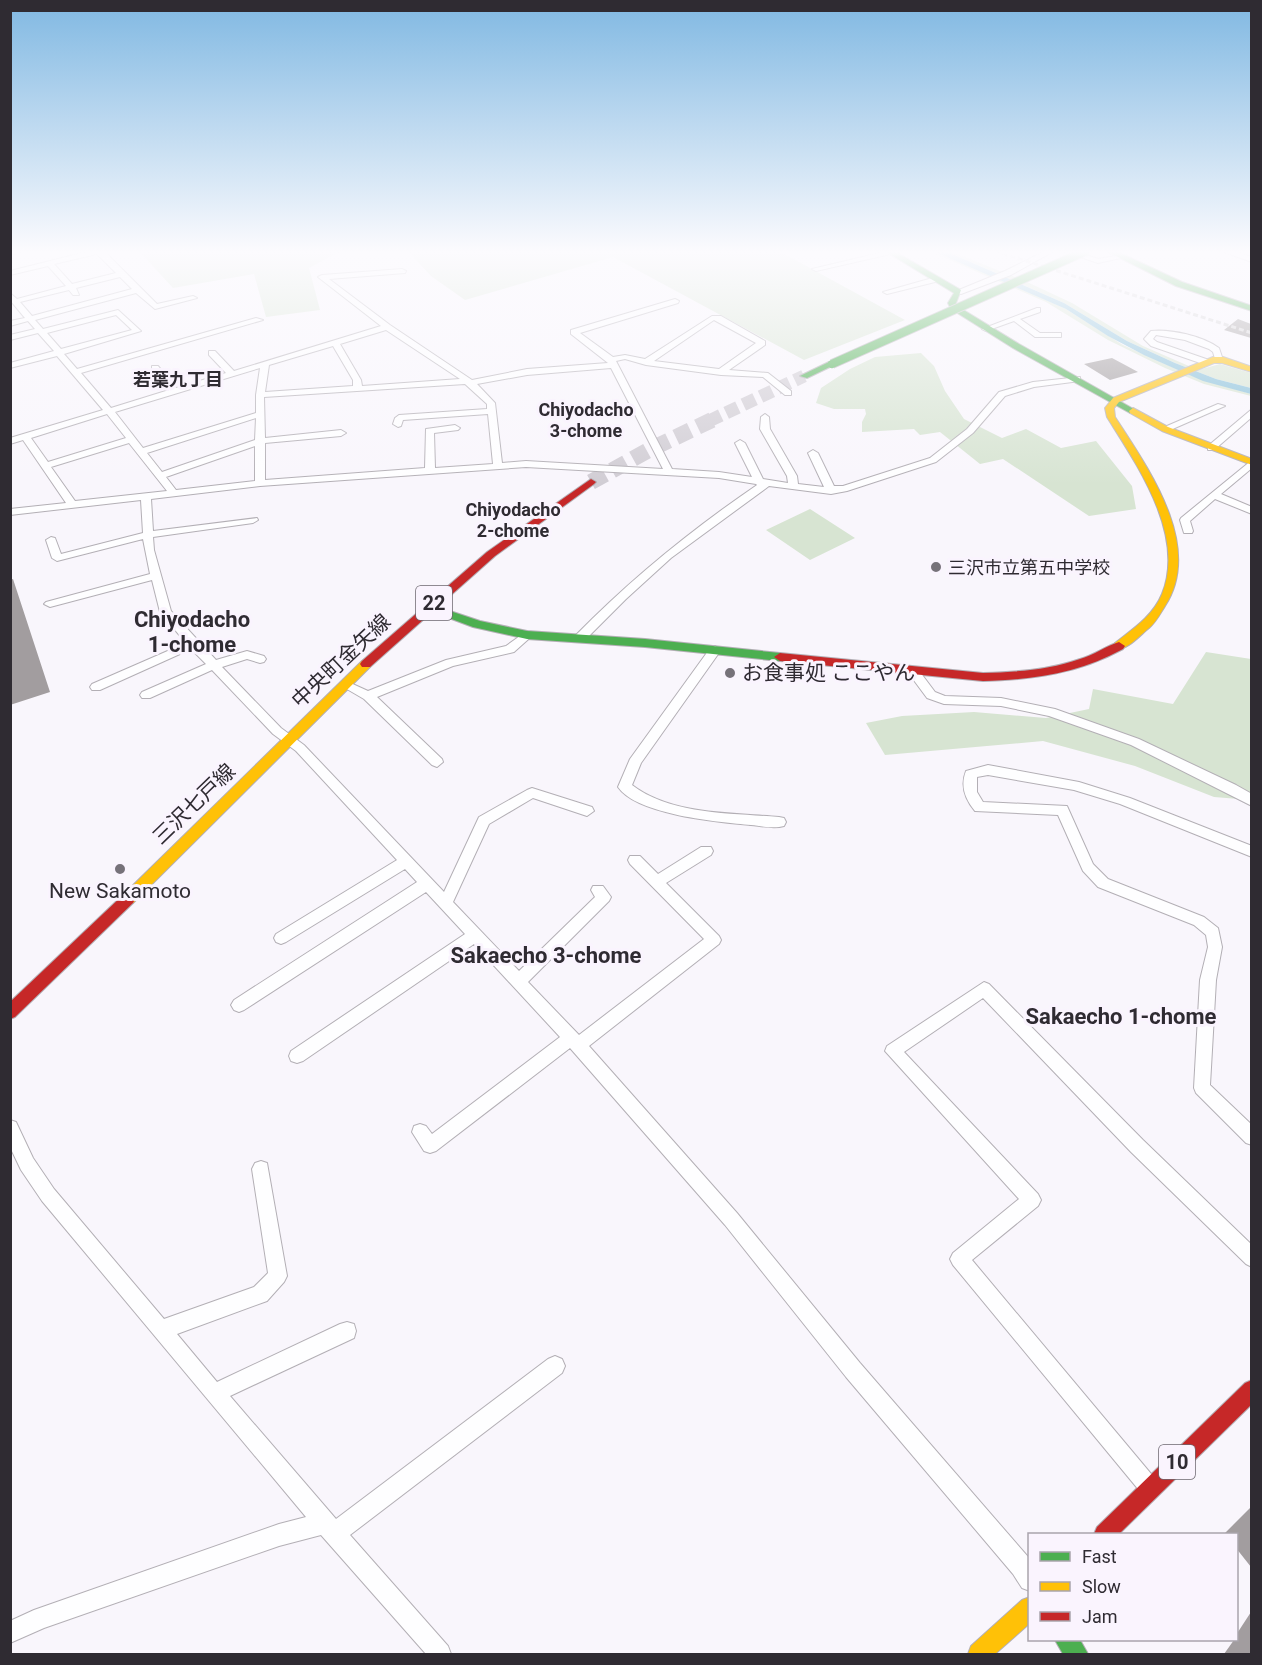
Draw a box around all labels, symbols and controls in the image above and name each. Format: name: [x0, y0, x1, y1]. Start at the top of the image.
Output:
district label: 若葉九丁目: [133, 369, 223, 390]
district label: Chiyodacho 3-chome: [538, 399, 634, 441]
district label: Chiyodacho 2-chome: [465, 499, 561, 541]
place label: 三沢市立第五中学校: [948, 557, 1110, 578]
marker: 三沢市立第五中学校: [929, 560, 943, 574]
road number: 22: [416, 586, 452, 620]
district label: Chiyodacho 1-chome: [134, 607, 250, 657]
street label: 中央町金矢線: [287, 609, 395, 713]
place label: お食事処 ここやん: [742, 661, 915, 685]
marker: お食事処 ここやん: [723, 666, 737, 680]
street label: 三沢七戸線: [148, 759, 240, 849]
marker: New Sakamoto: [113, 862, 127, 876]
place label: New Sakamoto: [49, 879, 191, 903]
district label: Sakaecho 3-chome: [451, 943, 642, 968]
district label: Sakaecho 1-chome: [1026, 1004, 1217, 1029]
road number: 10: [1159, 1445, 1195, 1479]
legend: [1028, 1533, 1238, 1641]
text: Fast: [1082, 1546, 1117, 1567]
text: Slow: [1082, 1576, 1121, 1597]
text: Jam: [1082, 1606, 1118, 1627]

